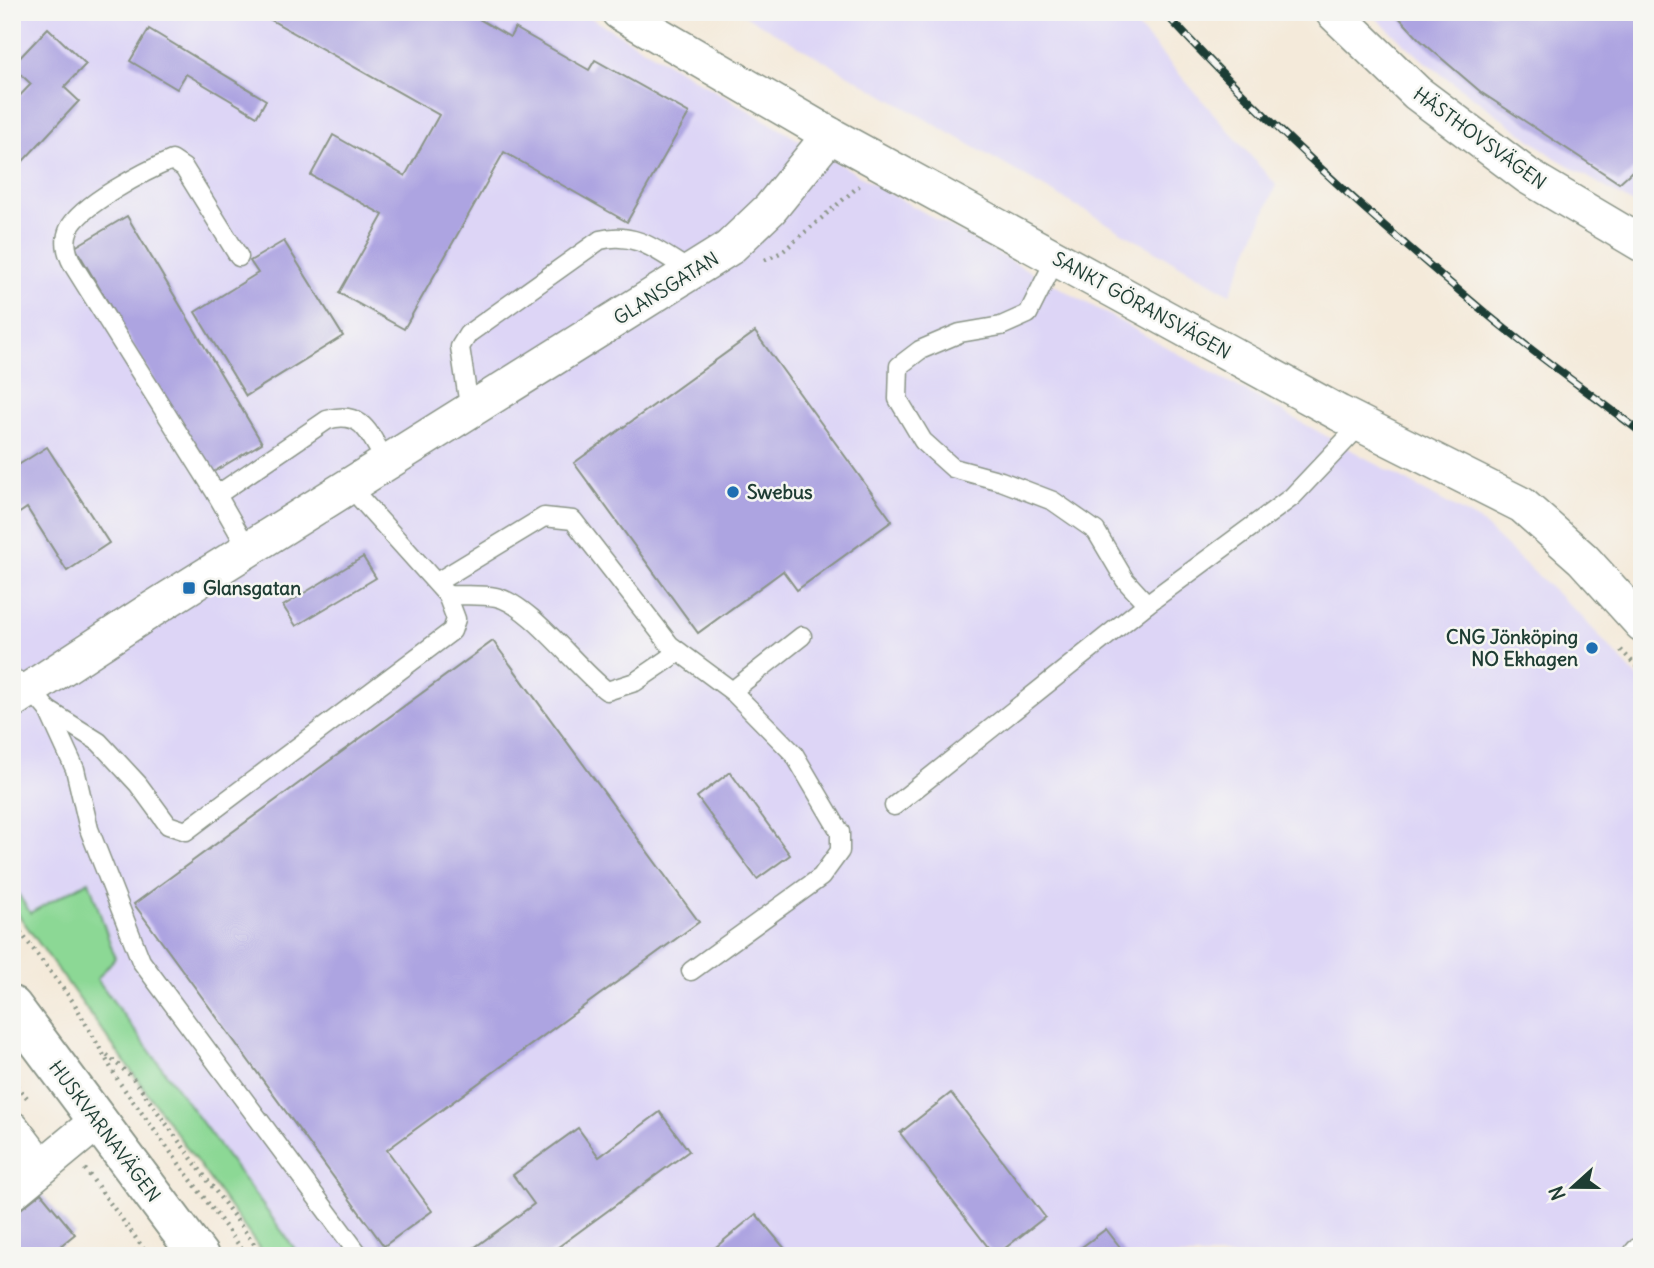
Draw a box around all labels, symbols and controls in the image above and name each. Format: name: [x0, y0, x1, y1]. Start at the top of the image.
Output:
street label: HÄSTHOVSVÄGEN: [1409, 82, 1551, 194]
street label: GLANSGATAN: [609, 246, 723, 330]
street label: SANKT GÖRANSVÄGEN: [1049, 246, 1235, 364]
place label: Swebus: [747, 480, 813, 504]
marker: Swebus: [725, 484, 741, 500]
place label: Glansgatan: [203, 576, 301, 600]
marker: Glansgatan: [181, 580, 197, 596]
place label: CNG Jönköping NO Ekhagen: [1446, 625, 1578, 671]
marker: CNG Jönköping NO Ekhagen: [1584, 640, 1600, 656]
street label: HUSKVARNAVÄGEN: [44, 1056, 166, 1206]
north arrow: [1538, 1152, 1608, 1222]
text: N: [1544, 1183, 1571, 1204]

